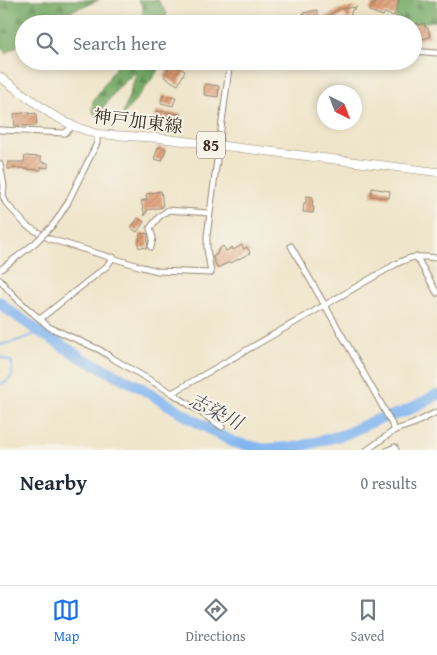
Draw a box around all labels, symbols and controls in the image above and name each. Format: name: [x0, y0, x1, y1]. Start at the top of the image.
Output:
search box: [15, 15, 422, 70]
icon: search: [33, 29, 61, 57]
text: Search here: [73, 29, 167, 57]
north arrow: [317, 85, 362, 130]
street label: 神戸加東線: [92, 102, 184, 140]
road number: 85: [197, 132, 225, 158]
water label: 志染川: [184, 386, 250, 437]
text: Nearby: [20, 467, 87, 498]
text: 0 results: [360, 471, 417, 495]
tab: Map: [52, 596, 80, 646]
tab: Directions: [185, 596, 246, 646]
tab: Saved: [351, 596, 385, 646]

